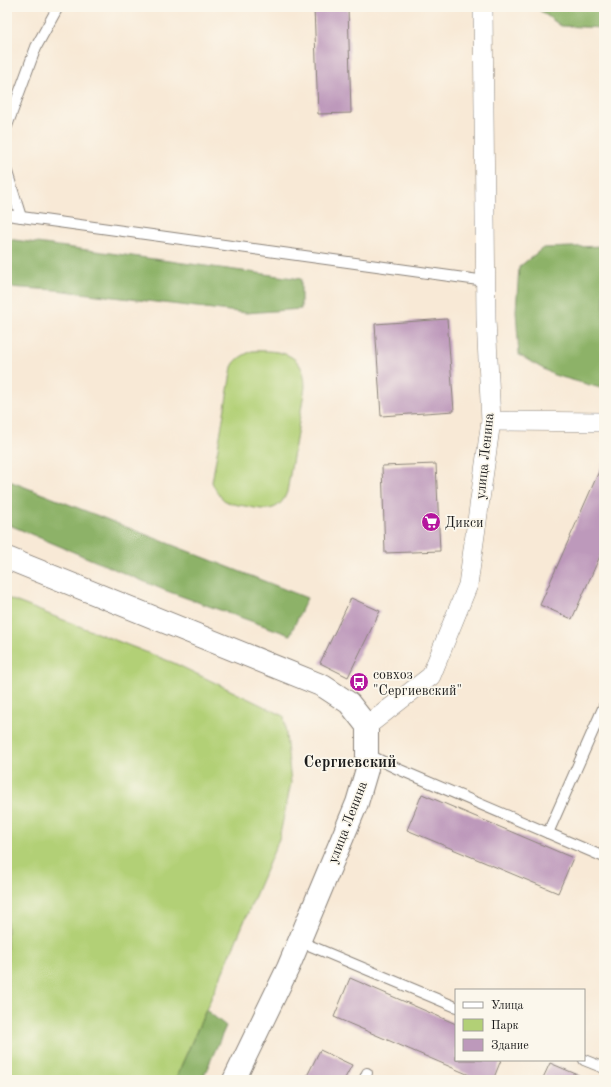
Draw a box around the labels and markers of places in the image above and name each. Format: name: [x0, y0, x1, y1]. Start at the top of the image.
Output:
supermarket icon: Дикси: [420, 511, 442, 533]
place label: Дикси: [445, 516, 484, 530]
place label: совхоз "Сергиевский": [373, 668, 462, 698]
bus stop icon: совхоз "Сергиевский": [348, 671, 370, 693]

